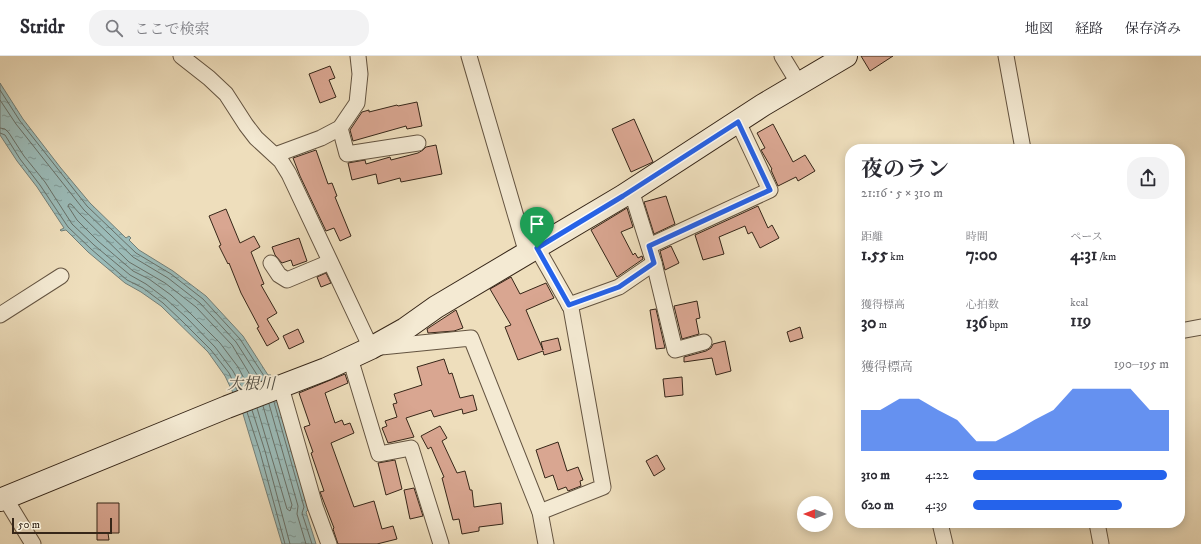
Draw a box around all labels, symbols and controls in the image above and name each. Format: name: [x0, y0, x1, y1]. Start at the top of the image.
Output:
search box: [89, 10, 369, 46]
text: Stridr: [20, 16, 65, 39]
icon: search: [103, 17, 125, 39]
text: ここで検索: [135, 20, 210, 39]
text: 地図: [1025, 20, 1053, 38]
text: 経路: [1075, 20, 1103, 38]
text: 保存済み: [1125, 20, 1181, 38]
text: 夜のラン: [861, 156, 949, 183]
button: share: [1127, 157, 1169, 199]
text: 21:16 · 5 × 310 m: [861, 185, 943, 201]
pin: [520, 207, 554, 248]
icon: arrive: [526, 213, 548, 235]
text: 距離: [861, 230, 883, 244]
text: 時間: [966, 230, 988, 244]
text: ペース: [1070, 230, 1103, 244]
text: 1.55: [861, 244, 888, 266]
text: 7:00: [966, 244, 997, 266]
text: 4:31: [1070, 244, 1097, 266]
text: km: [888, 250, 904, 264]
text: /km: [1097, 250, 1116, 264]
text: kcal: [1070, 296, 1088, 310]
text: 獲得標高: [861, 298, 905, 312]
text: 心拍数: [966, 298, 999, 312]
text: 119: [1070, 310, 1091, 332]
text: 30: [861, 312, 877, 334]
text: 136: [966, 312, 987, 334]
text: m: [877, 318, 887, 332]
text: bpm: [987, 318, 1008, 332]
text: 190–195 m: [1114, 356, 1169, 372]
text: 獲得標高: [861, 359, 913, 375]
water label: 大根川: [227, 374, 277, 394]
text: 310 m: [861, 467, 890, 483]
text: 4:22: [925, 467, 949, 483]
north arrow: [797, 496, 833, 532]
map controls: [797, 496, 833, 532]
text: 620 m: [861, 497, 894, 513]
text: 4:39: [925, 497, 947, 513]
scale bar: [12, 516, 112, 535]
text: 50 m: [18, 518, 40, 532]

